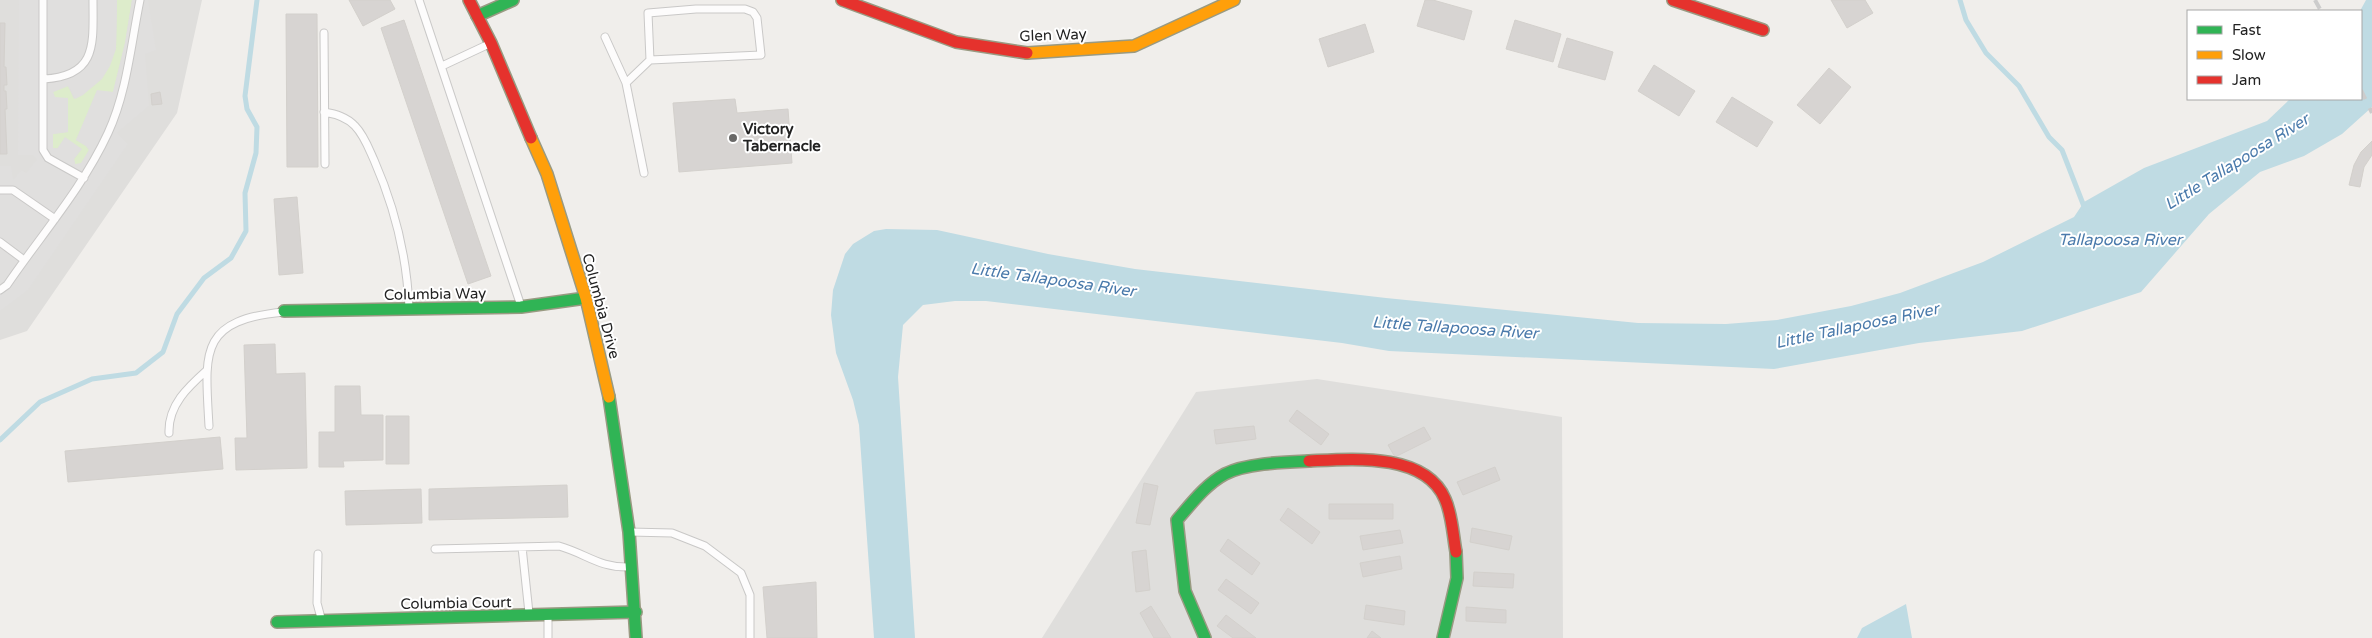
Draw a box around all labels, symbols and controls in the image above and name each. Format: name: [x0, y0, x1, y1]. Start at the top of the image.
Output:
legend: [2187, 10, 2362, 100]
text: Fast: [2232, 21, 2262, 39]
street label: Glen Way: [1019, 25, 1087, 45]
text: Slow: [2232, 46, 2266, 64]
text: Jam: [2232, 71, 2261, 89]
water label: Little Tallapoosa River: [2161, 108, 2314, 215]
place label: Victory Tabernacle: [742, 120, 821, 155]
marker: Victory Tabernacle: [727, 132, 739, 144]
water label: Tallapoosa River: [2058, 230, 2184, 250]
street label: Columbia Drive: [578, 251, 624, 361]
water label: Little Tallapoosa River: [969, 259, 1139, 302]
street label: Columbia Way: [384, 284, 486, 304]
water label: Little Tallapoosa River: [1774, 299, 1942, 353]
water label: Little Tallapoosa River: [1371, 312, 1541, 344]
street label: Columbia Court: [400, 593, 512, 613]

